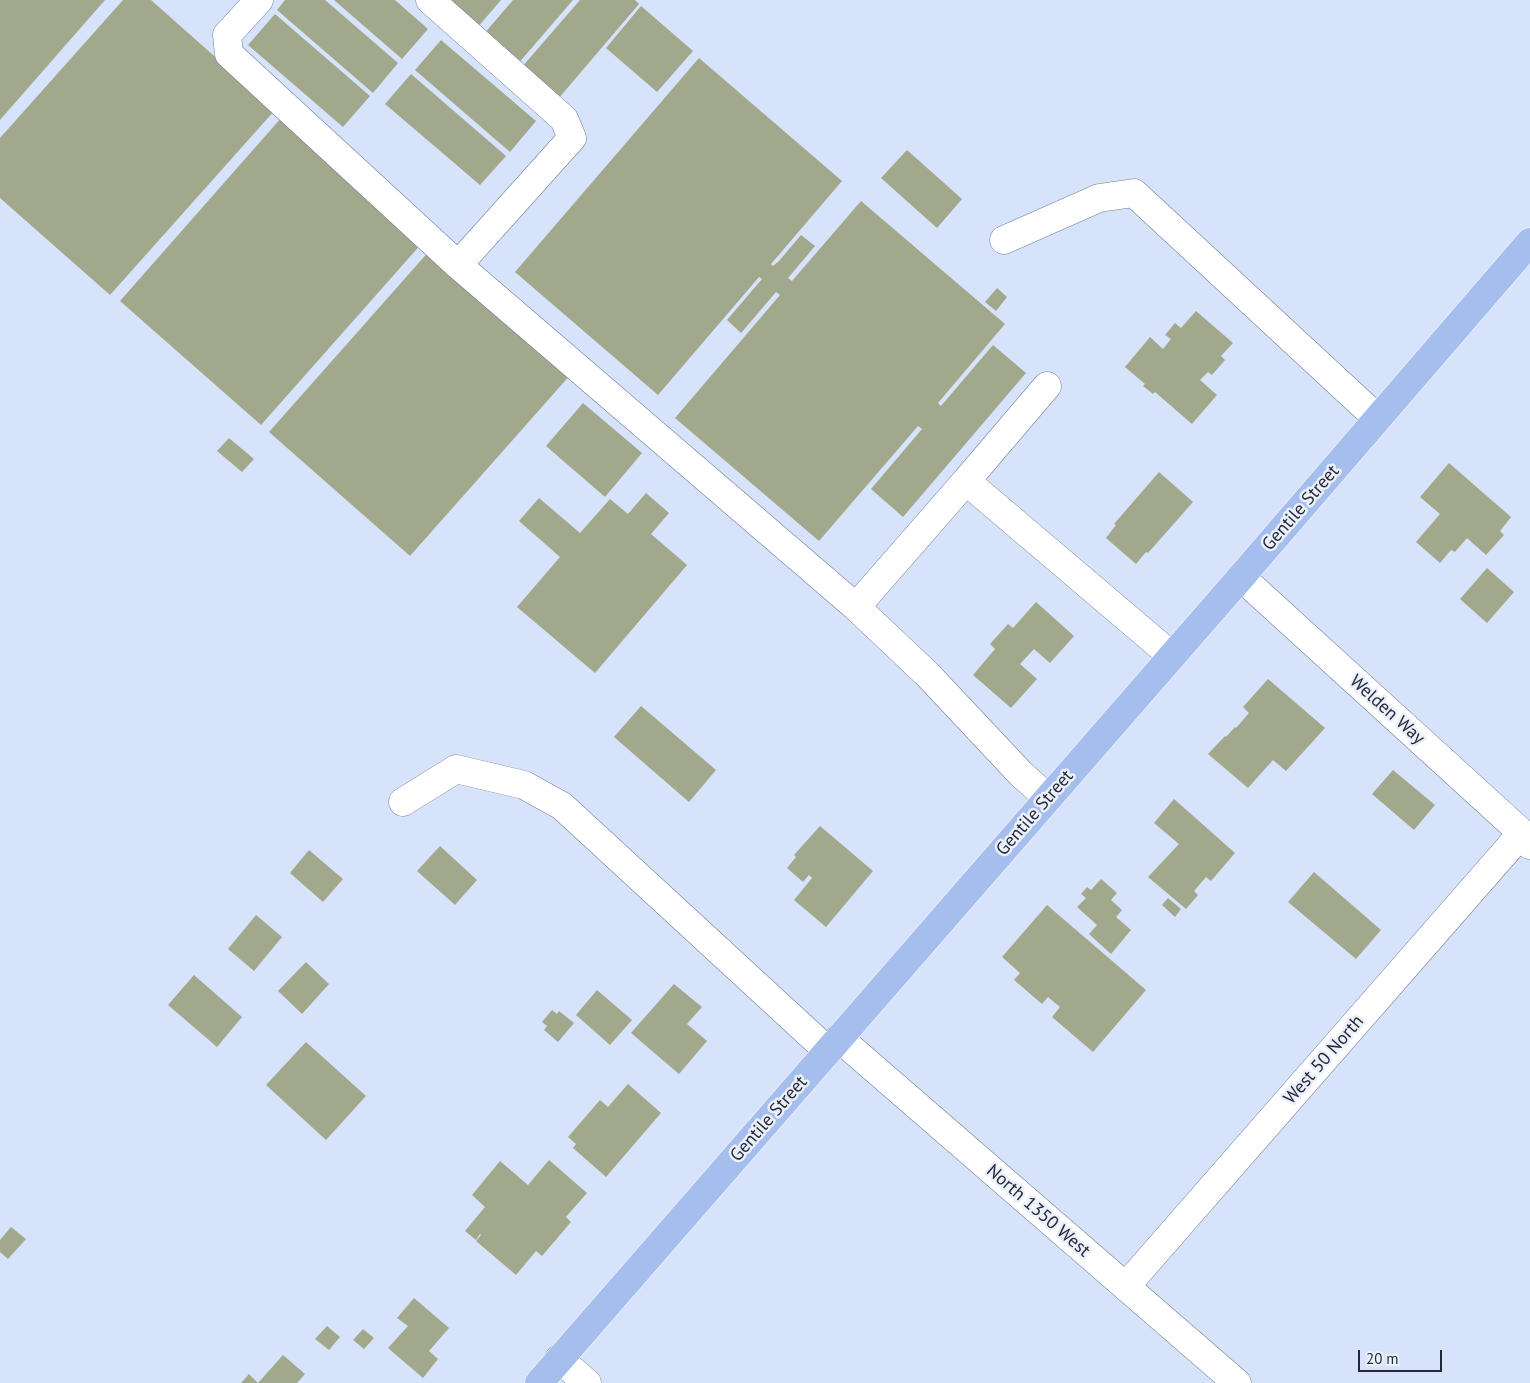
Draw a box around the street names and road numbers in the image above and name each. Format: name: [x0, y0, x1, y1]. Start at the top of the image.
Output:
street label: Gentile Street: [1258, 461, 1344, 555]
street label: Welden Way: [1345, 671, 1429, 749]
street label: Gentile Street: [992, 766, 1078, 860]
street label: West 50 North: [1280, 1011, 1368, 1109]
street label: Gentile Street: [726, 1072, 812, 1166]
street label: North 1350 West: [982, 1160, 1094, 1262]

